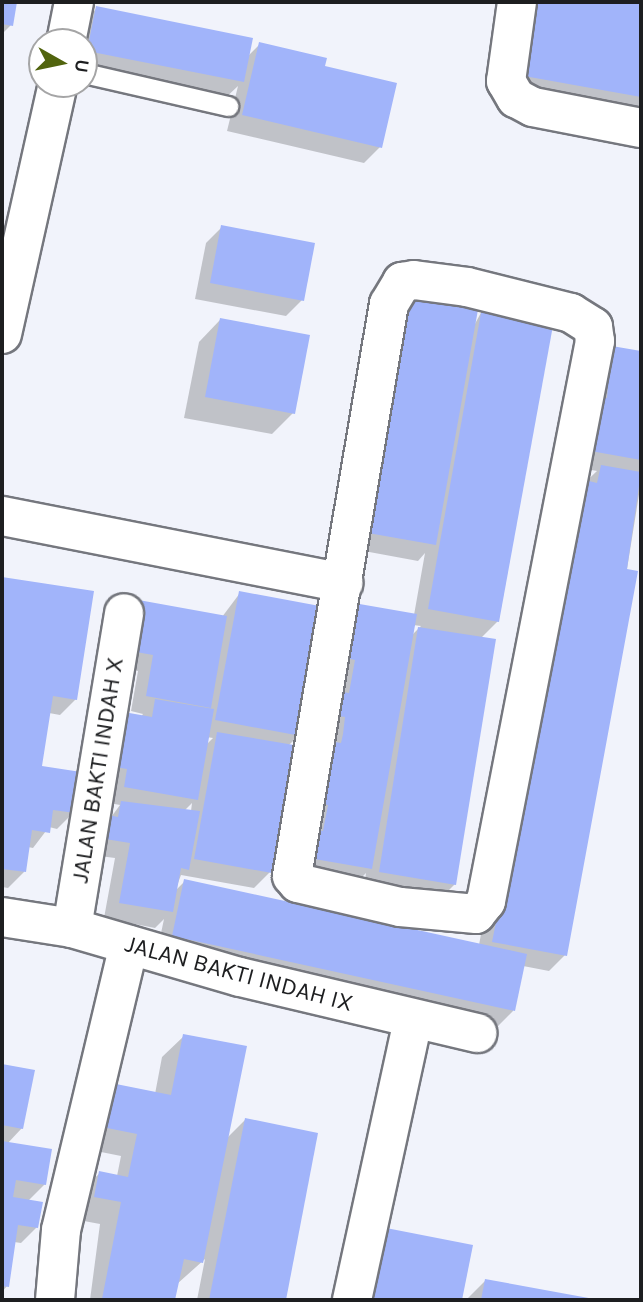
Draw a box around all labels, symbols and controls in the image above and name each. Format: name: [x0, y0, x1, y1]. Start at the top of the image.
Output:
north arrow: [28, 28, 98, 98]
text: U: [70, 58, 94, 74]
street label: JALAN BAKTI INDAH X: [66, 655, 130, 885]
street label: JALAN BAKTI INDAH IX: [122, 930, 356, 1018]

